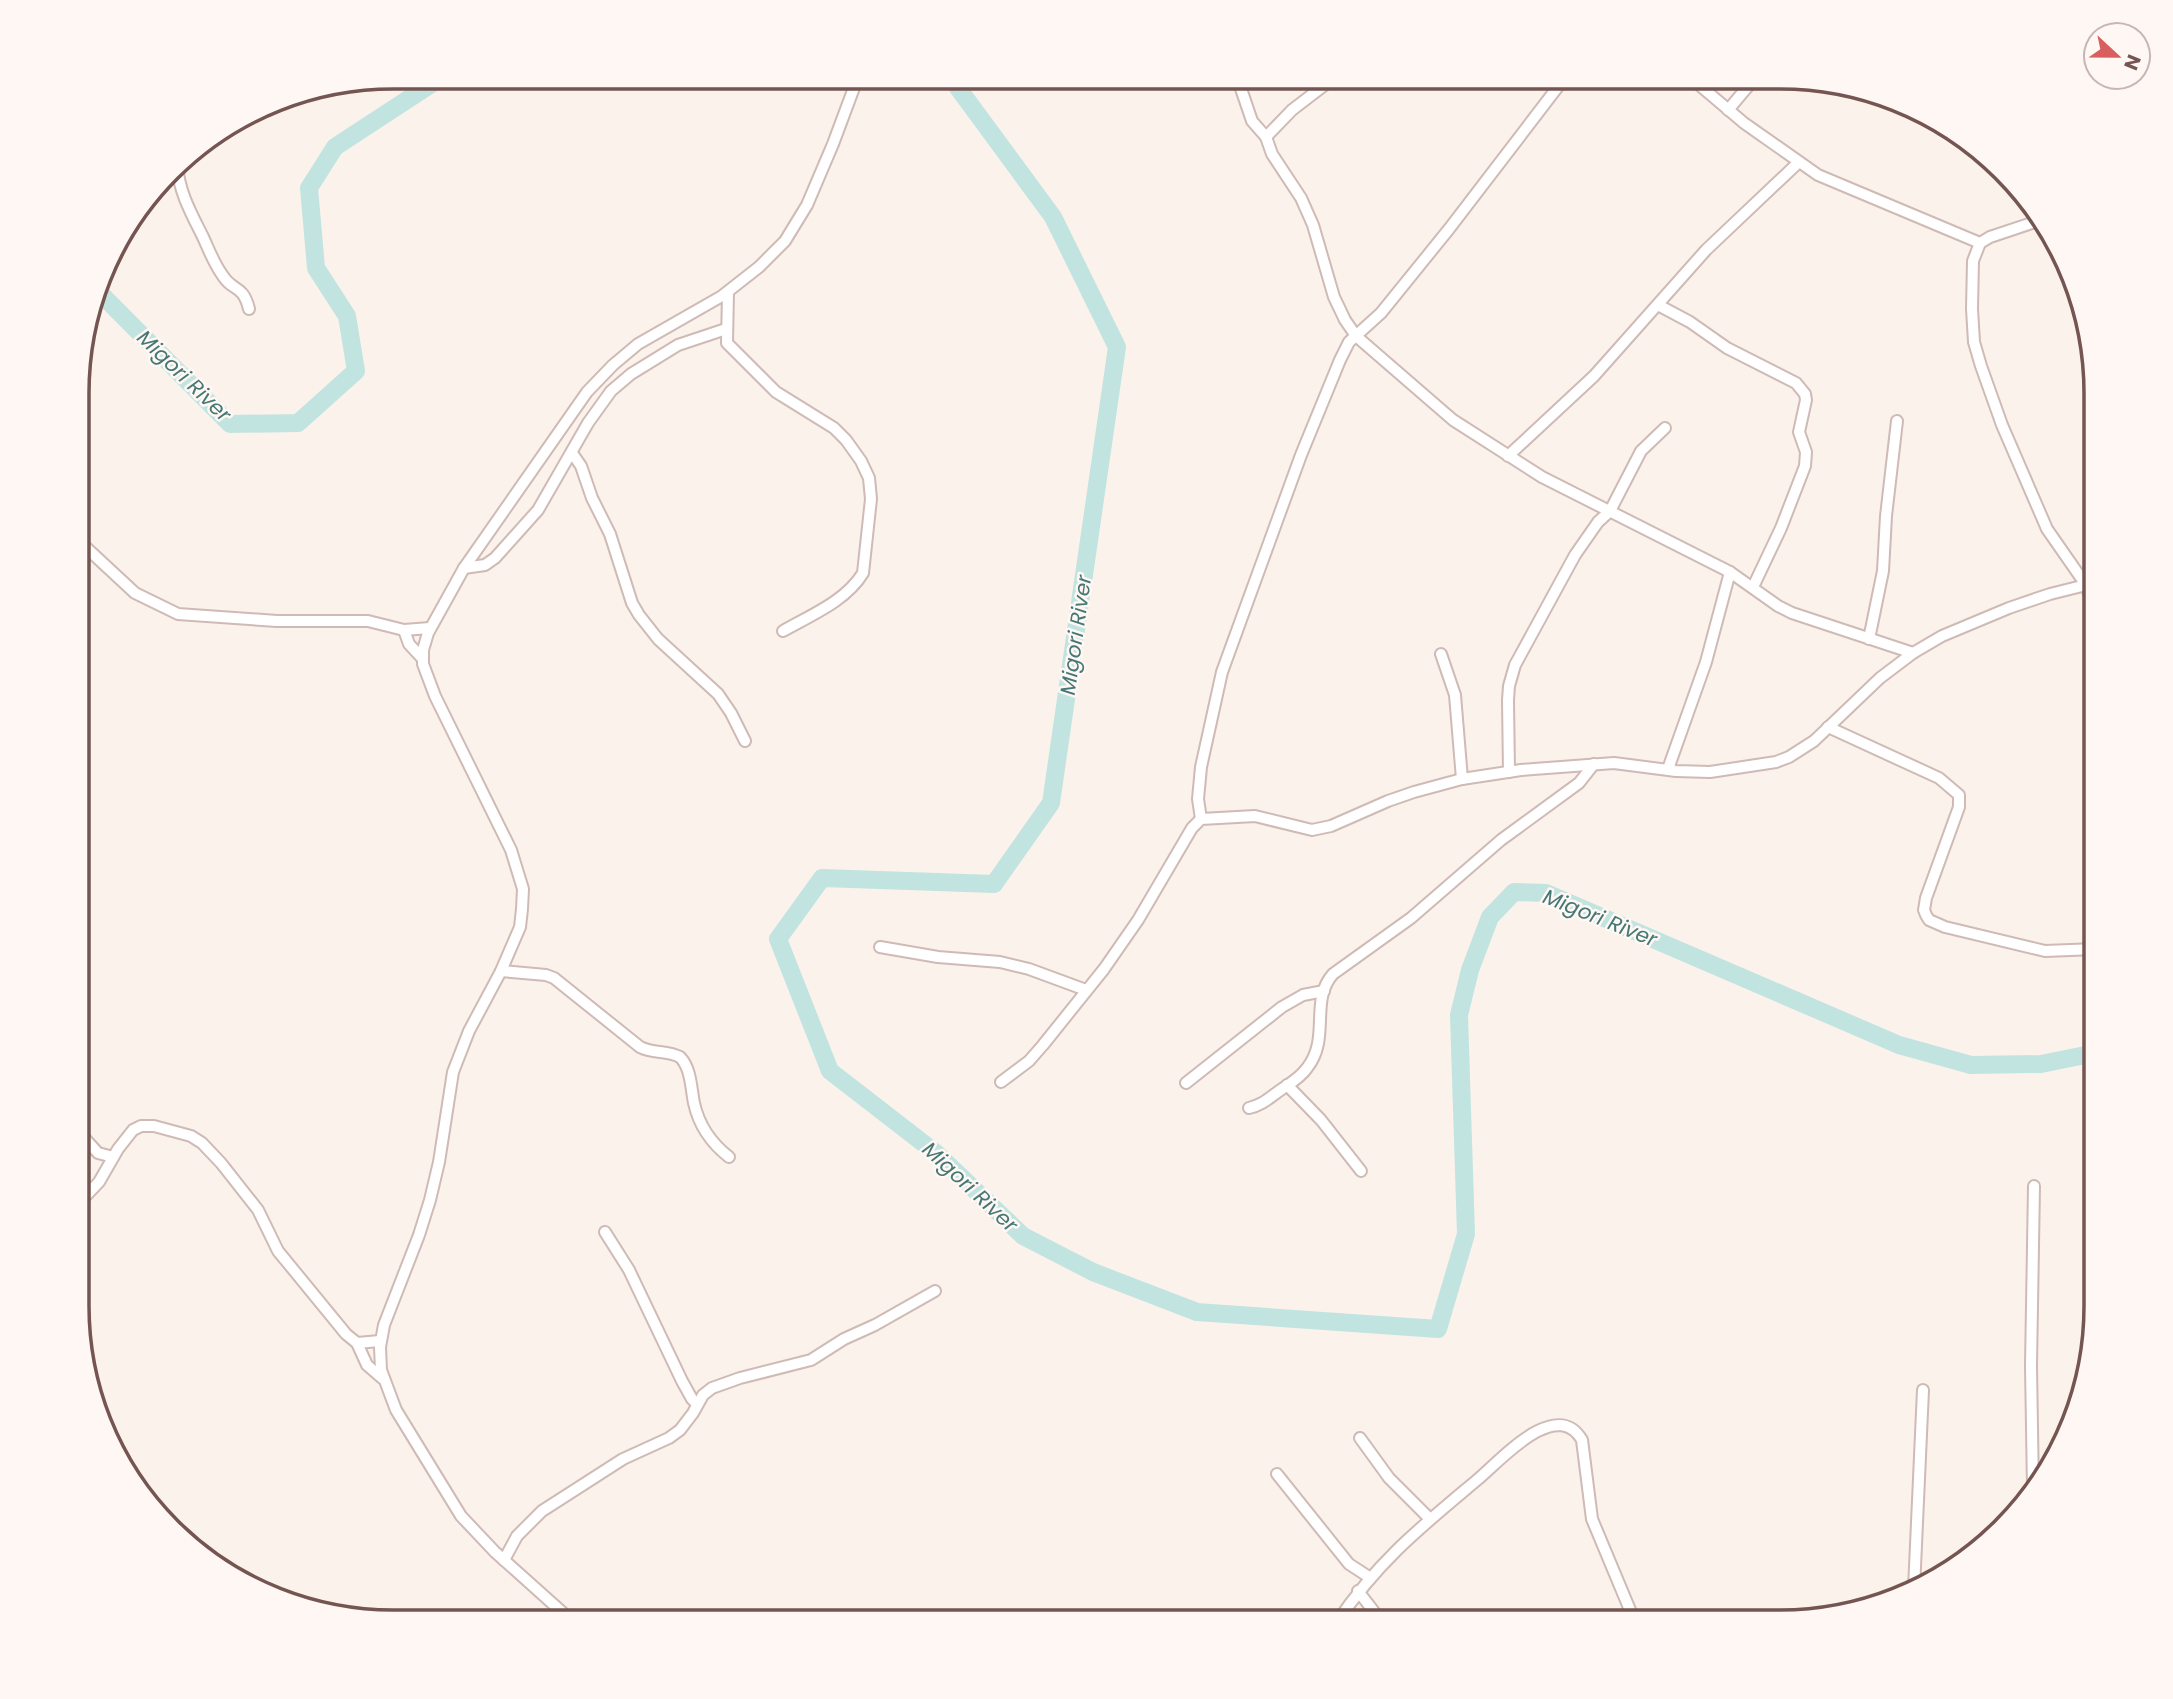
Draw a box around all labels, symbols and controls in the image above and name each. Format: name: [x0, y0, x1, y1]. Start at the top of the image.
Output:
north arrow: [2082, 21, 2152, 91]
text: N: [2117, 50, 2147, 74]
water label: Migori River: [131, 323, 239, 429]
water label: Migori River: [1053, 572, 1098, 697]
water label: Migori River: [1539, 881, 1663, 954]
water label: Migori River: [916, 1135, 1025, 1239]

